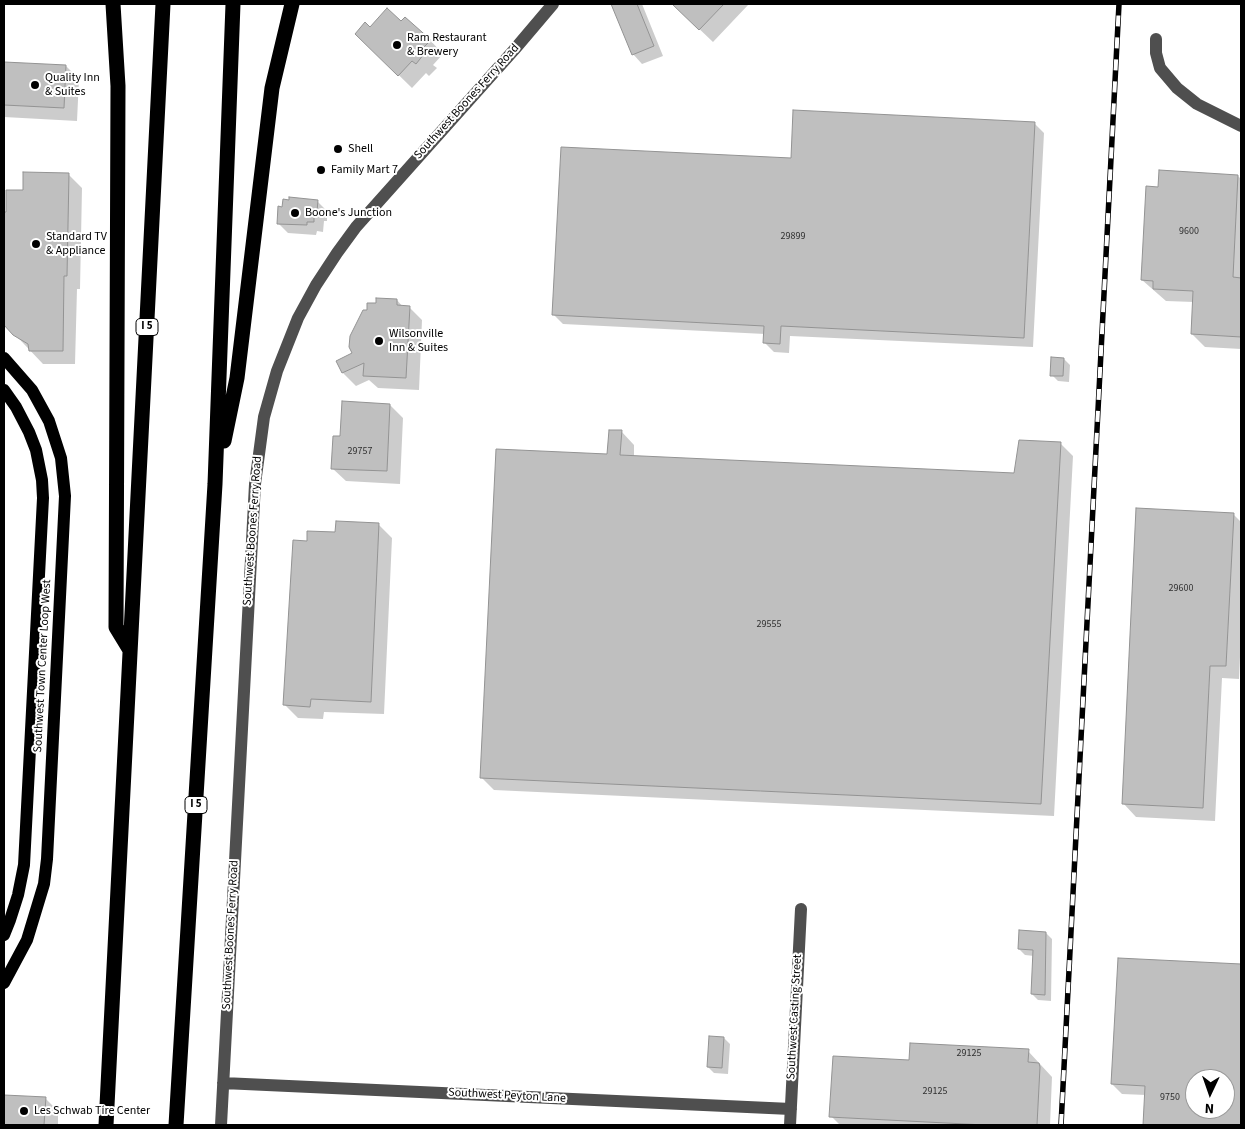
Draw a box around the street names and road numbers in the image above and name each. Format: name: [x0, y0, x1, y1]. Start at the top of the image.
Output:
street label: Southwest Boones Ferry Road: [411, 41, 523, 163]
road number: I 5: [136, 318, 158, 336]
street label: Southwest Boones Ferry Road: [241, 456, 265, 606]
street label: Southwest Town Center Loop West: [31, 579, 55, 753]
road number: I 5: [185, 796, 207, 814]
street label: Southwest Boones Ferry Road: [220, 860, 242, 1010]
street label: Southwest Casting Street: [785, 954, 805, 1080]
street label: Southwest Peyton Lane: [448, 1086, 566, 1106]

